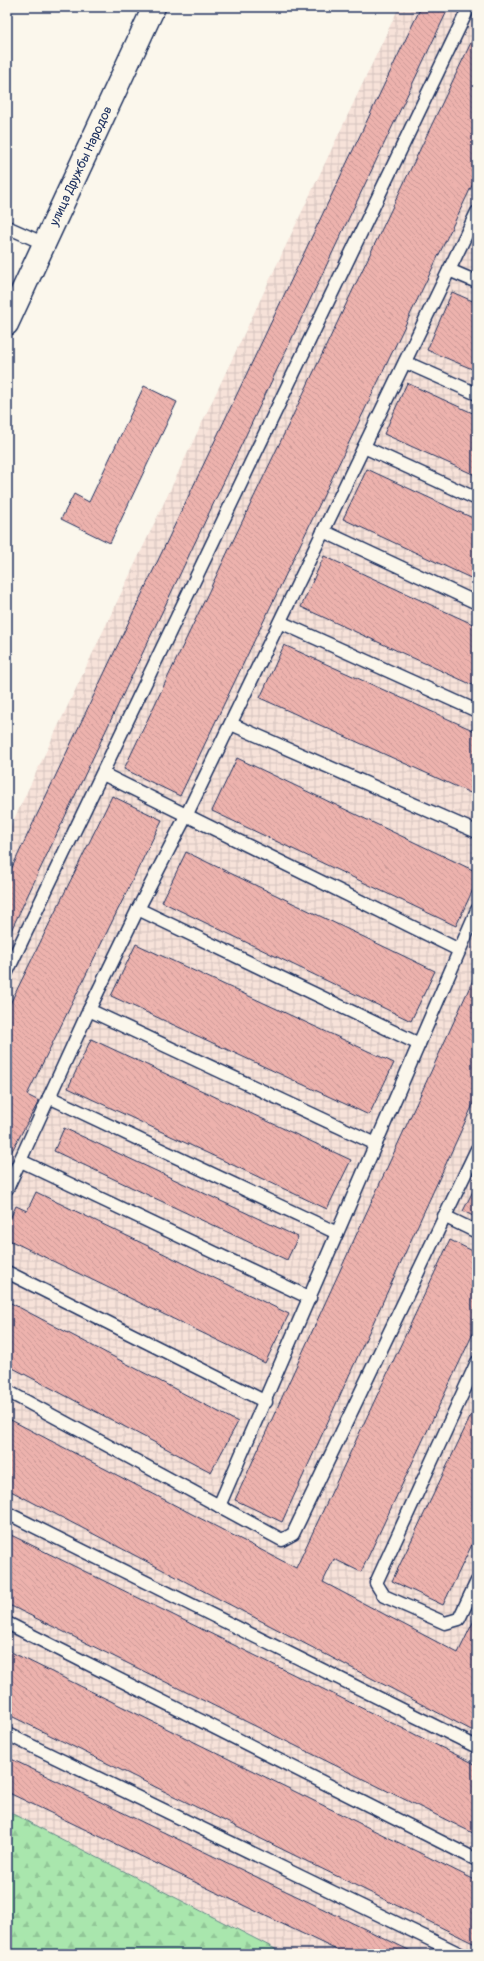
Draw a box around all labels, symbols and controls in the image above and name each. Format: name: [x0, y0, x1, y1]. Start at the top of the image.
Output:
street label: улица Дружбы Народов: [46, 104, 116, 229]

